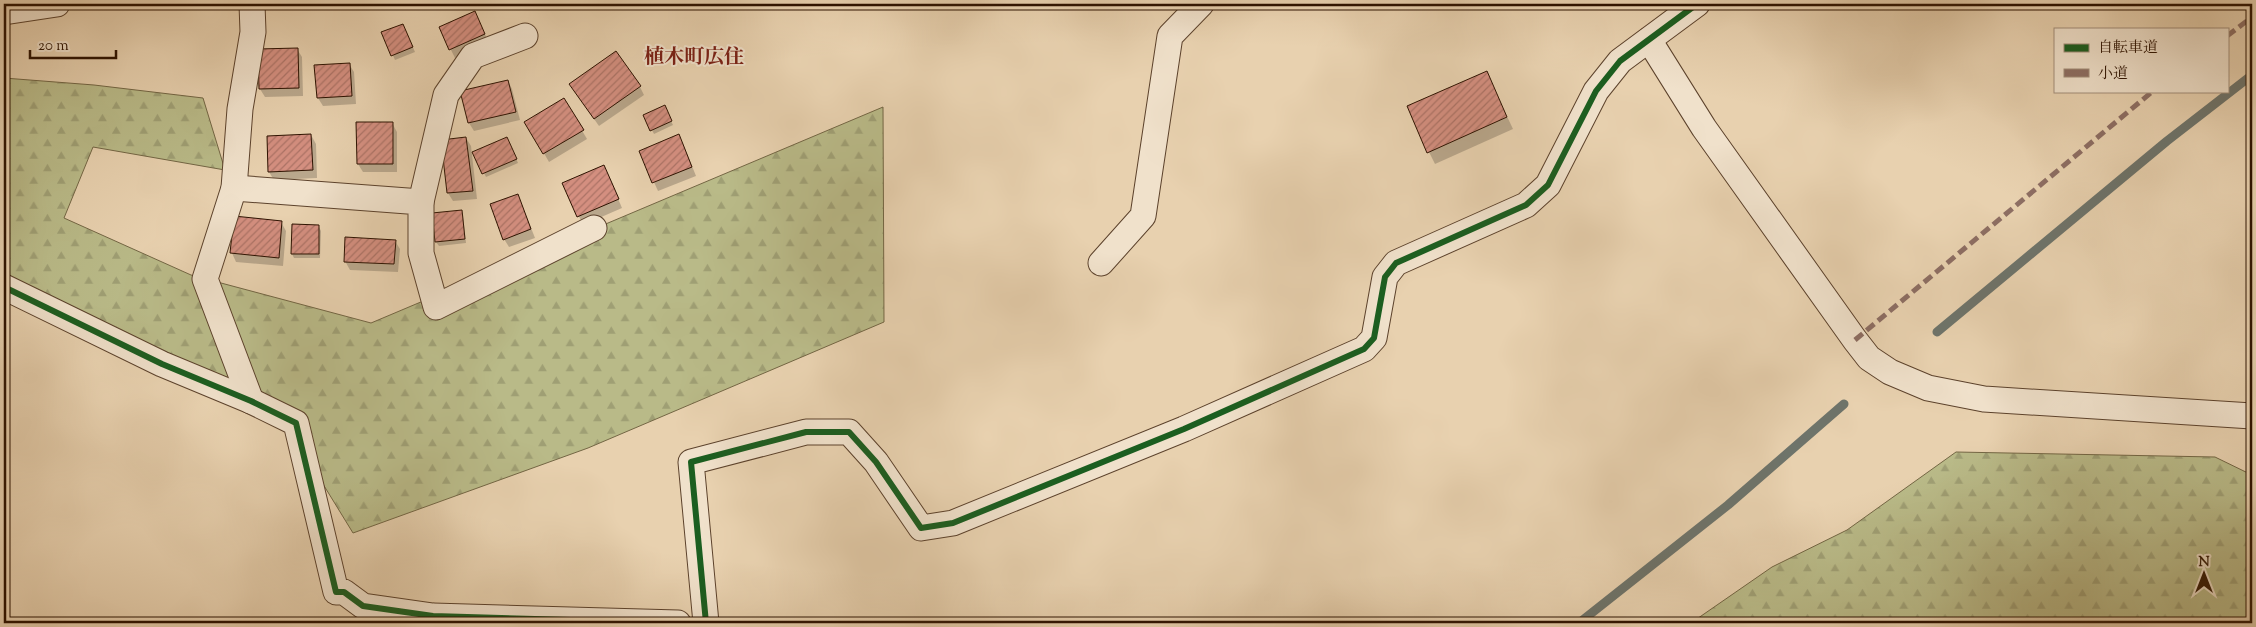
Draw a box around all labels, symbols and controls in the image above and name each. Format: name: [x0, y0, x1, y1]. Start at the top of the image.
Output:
scale bar: [30, 28, 116, 60]
legend: [2054, 28, 2228, 92]
text: 20 m: [38, 36, 69, 57]
text: 自転車道: [2098, 38, 2158, 59]
district label: 植木町広住: [644, 44, 744, 73]
text: 小道: [2098, 64, 2128, 85]
north arrow: [2178, 550, 2228, 600]
text: N: [2198, 553, 2210, 573]

